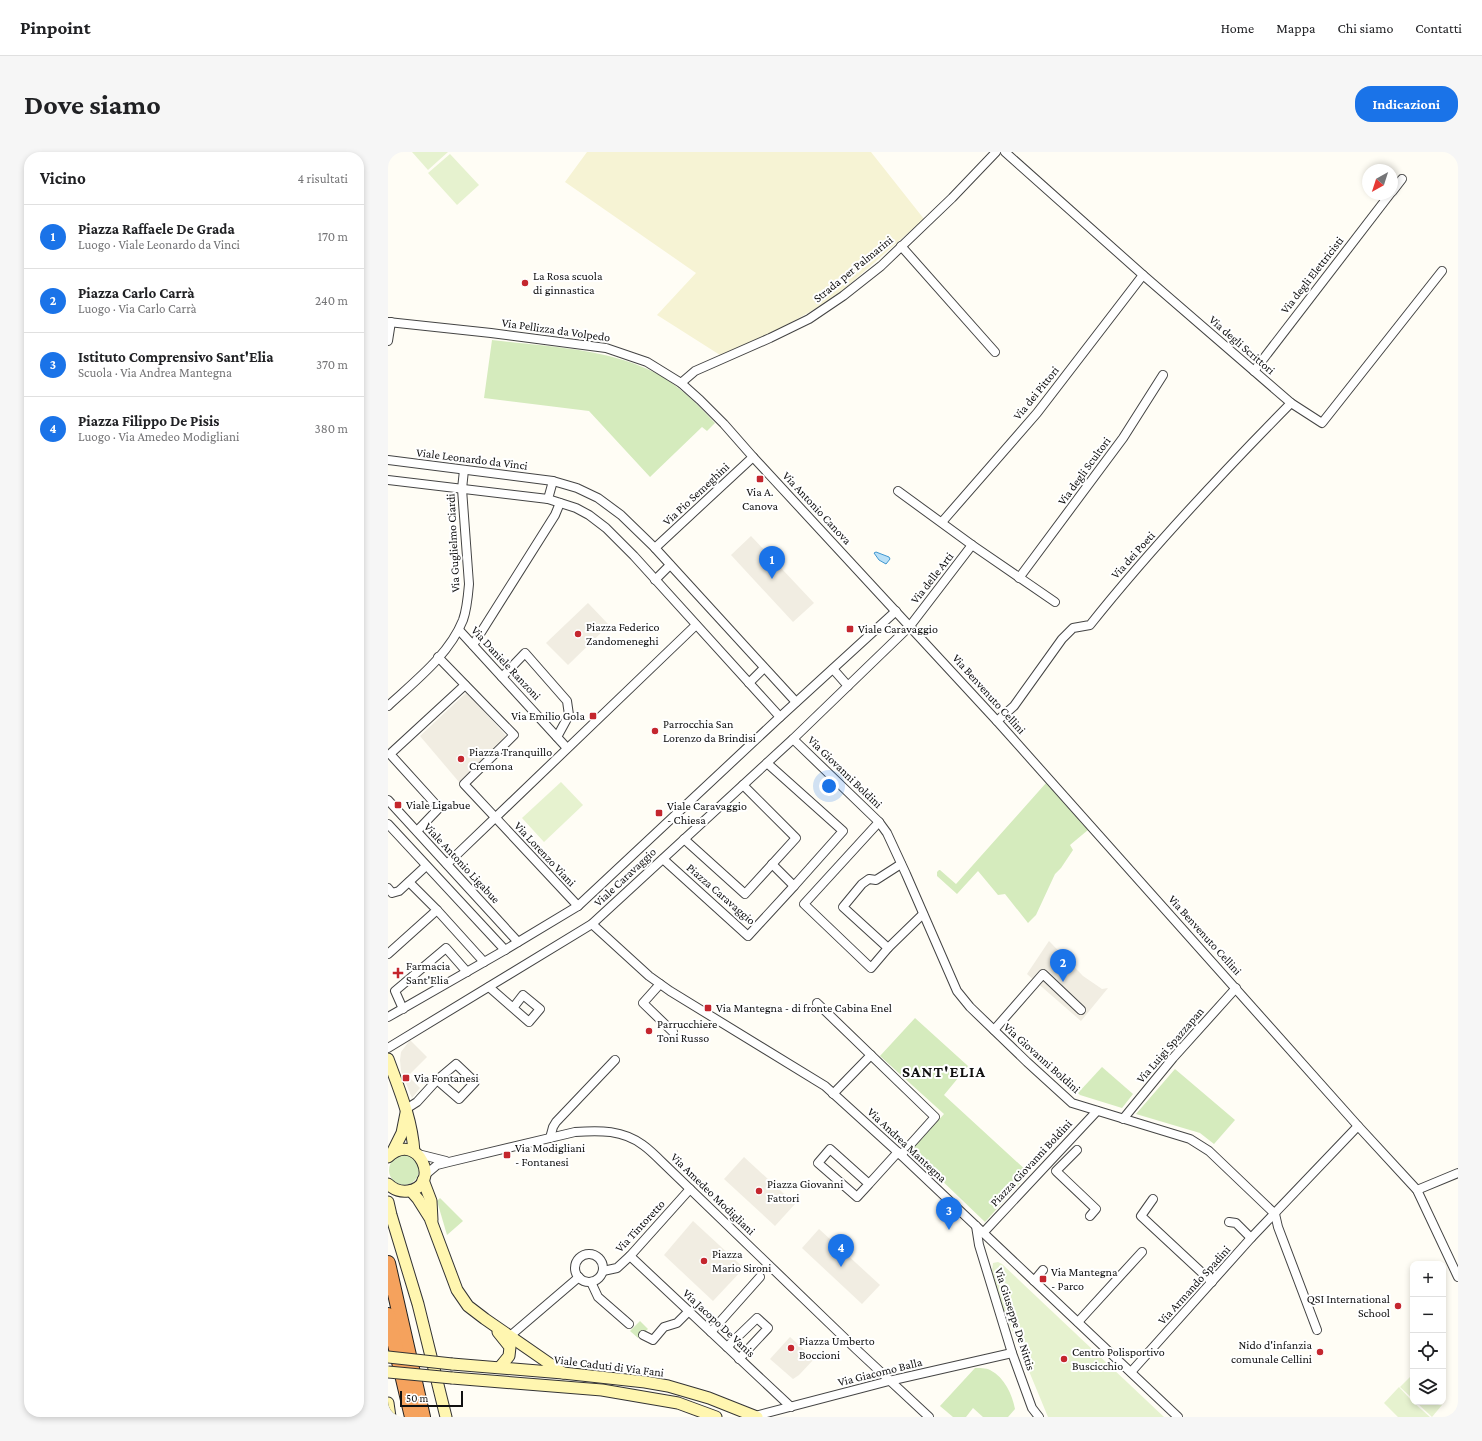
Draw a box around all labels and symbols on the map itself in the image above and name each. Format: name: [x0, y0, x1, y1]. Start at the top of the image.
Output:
north arrow: [1362, 164, 1398, 200]
street label: Strada per Palmarini: [810, 233, 896, 305]
street label: Via degli Elettricisti: [1278, 234, 1346, 316]
place label: La Rosa scuola di ginnastica: [533, 269, 603, 297]
marker: La Rosa scuola di ginnastica: [520, 278, 530, 288]
street label: Via degli Scrittori: [1206, 313, 1278, 377]
street label: Via Pellizza da Volpedo: [501, 315, 611, 345]
street label: Via dei Pittori: [1010, 363, 1062, 423]
street label: Via degli Scultori: [1055, 434, 1113, 508]
street label: Viale Leonardo da Vinci: [415, 445, 529, 473]
street label: Via Pio Semeghini: [660, 460, 732, 528]
street label: Via Antonio Canova: [780, 469, 855, 548]
marker: Via A. Canova: [755, 474, 765, 484]
place label: Via A. Canova: [742, 485, 778, 513]
street label: Via Guglielmo Ciardi: [443, 493, 463, 593]
street label: Via dei Poeti: [1108, 528, 1158, 582]
pin: 1: [759, 546, 785, 579]
street label: Via delle Arti: [908, 550, 956, 606]
place label: Piazza Federico Zandomeneghi: [586, 620, 660, 648]
place label: Viale Caravaggio: [858, 622, 938, 636]
street label: Via Daniele Ranzoni: [468, 623, 544, 703]
marker: Viale Caravaggio: [845, 624, 855, 634]
marker: Piazza Federico Zandomeneghi: [573, 629, 583, 639]
street label: Via Benvenuto Cellini: [949, 651, 1029, 737]
place label: Via Emilio Gola: [511, 709, 585, 723]
marker: Via Emilio Gola: [588, 711, 598, 721]
place label: Parrocchia San Lorenzo da Brindisi: [663, 717, 756, 745]
marker: Parrocchia San Lorenzo da Brindisi: [650, 726, 660, 736]
street label: Via Giovanni Boldini: [805, 733, 885, 811]
place label: Piazza Tranquillo Cremona: [469, 745, 552, 773]
marker: Piazza Tranquillo Cremona: [456, 754, 466, 764]
your location: [819, 776, 839, 796]
place label: Viale Ligabue: [406, 798, 470, 812]
place label: Viale Caravaggio - Chiesa: [667, 799, 747, 827]
marker: Viale Ligabue: [393, 800, 403, 810]
marker: Viale Caravaggio - Chiesa: [654, 808, 664, 818]
street label: Via Lorenzo Viani: [511, 819, 579, 889]
street label: Viale Antonio Ligabue: [421, 820, 503, 906]
street label: Viale Caravaggio: [591, 845, 659, 909]
street label: Piazza Caravaggio: [684, 860, 758, 928]
street label: Via Benvenuto Cellini: [1165, 892, 1245, 978]
pin: 2: [1050, 949, 1076, 982]
place label: Farmacia Sant'Elia: [406, 959, 451, 987]
marker: Farmacia Sant'Elia: [393, 968, 403, 978]
place label: Via Mantegna - di fronte Cabina Enel: [716, 1001, 892, 1015]
marker: Via Mantegna - di fronte Cabina Enel: [703, 1003, 713, 1013]
street label: Via Luigi Spazzapan: [1133, 1004, 1207, 1086]
place label: Parrucchiere Toni Russo: [657, 1017, 717, 1045]
street label: Via Giovanni Boldini: [1001, 1020, 1083, 1096]
marker: Parrucchiere Toni Russo: [644, 1026, 654, 1036]
district label: SANT'ELIA: [902, 1063, 986, 1080]
place label: Via Fontanesi: [414, 1071, 479, 1085]
marker: Via Fontanesi: [401, 1073, 411, 1083]
street label: Via Andrea Mantegna: [864, 1105, 950, 1186]
street label: Piazza Giovanni Boldini: [987, 1117, 1075, 1209]
place label: Via Modigliani - Fontanesi: [515, 1141, 585, 1169]
marker: Via Modigliani - Fontanesi: [502, 1150, 512, 1160]
street label: Via Amedeo Modigliani: [668, 1150, 758, 1238]
place label: Piazza Giovanni Fattori: [767, 1177, 843, 1205]
marker: Piazza Giovanni Fattori: [754, 1186, 764, 1196]
street label: Via Tintoretto: [612, 1197, 668, 1255]
pin: 3: [936, 1197, 962, 1230]
pin: 4: [828, 1234, 854, 1267]
street label: Via Armando Spadini: [1155, 1243, 1233, 1327]
place label: Piazza Mario Sironi: [712, 1247, 771, 1275]
marker: Piazza Mario Sironi: [699, 1256, 709, 1266]
place label: Via Mantegna - Parco: [1051, 1265, 1118, 1293]
street label: Via Giuseppe De Nittis: [992, 1266, 1038, 1372]
marker: Via Mantegna - Parco: [1038, 1274, 1048, 1284]
street label: Via Jacopo De Vanis: [680, 1286, 758, 1360]
place label: QSI International School: [1307, 1292, 1390, 1320]
marker: QSI International School: [1393, 1301, 1403, 1311]
place label: Piazza Umberto Boccioni: [799, 1334, 875, 1362]
place label: Nido d'infanzia comunale Cellini: [1231, 1338, 1312, 1366]
marker: Piazza Umberto Boccioni: [786, 1343, 796, 1353]
place label: Centro Polisportivo Buscicchio: [1072, 1345, 1165, 1373]
marker: Nido d'infanzia comunale Cellini: [1315, 1347, 1325, 1357]
street label: Viale Caduti di Via Fani: [553, 1352, 665, 1380]
marker: Centro Polisportivo Buscicchio: [1059, 1354, 1069, 1364]
street label: Via Giacomo Balla: [836, 1355, 924, 1389]
scale bar: [400, 1389, 463, 1408]

